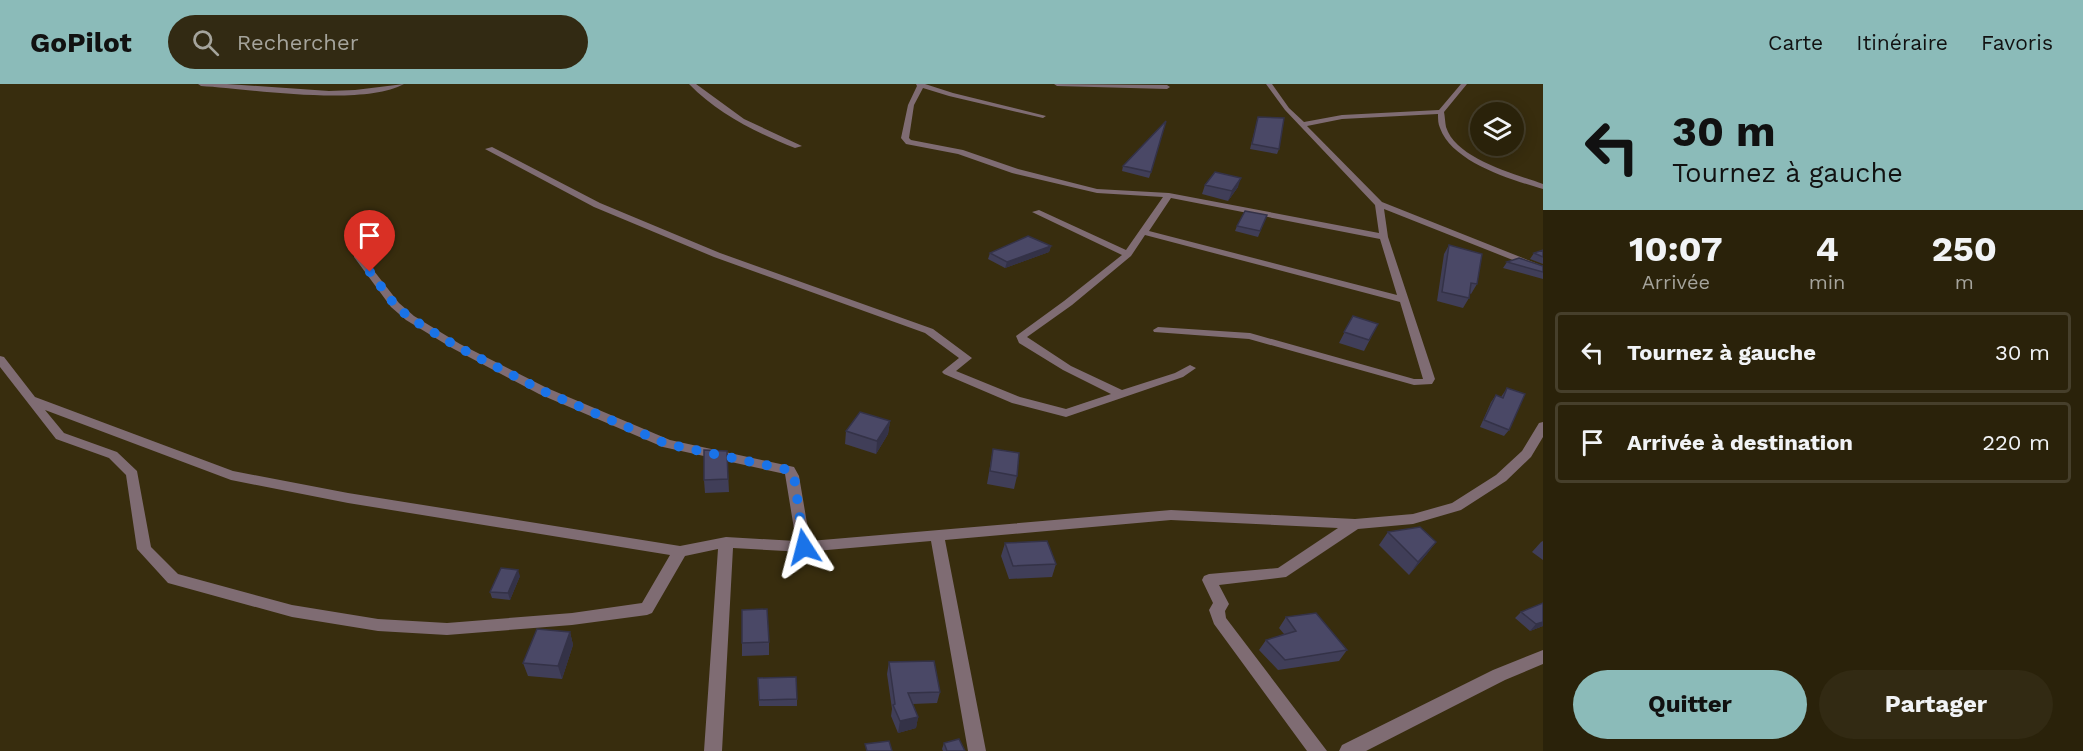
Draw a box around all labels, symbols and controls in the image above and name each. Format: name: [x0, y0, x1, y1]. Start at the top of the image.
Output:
search box: [168, 15, 588, 69]
text: GoPilot: [30, 26, 132, 59]
icon: search: [189, 26, 222, 59]
text: Rechercher: [237, 30, 359, 55]
text: Carte: [1768, 30, 1823, 55]
text: Itinéraire: [1856, 30, 1948, 55]
text: Favoris: [1981, 30, 2053, 55]
map controls: [1470, 102, 1524, 156]
button: layers: [1470, 102, 1524, 156]
text: 30 m: [1672, 107, 1776, 156]
icon: left: [1573, 108, 1651, 186]
text: Tournez à gauche: [1672, 157, 1903, 189]
pin: [344, 210, 395, 272]
icon: arrive: [353, 219, 386, 252]
text: 10:07: [1629, 228, 1723, 270]
text: 4: [1815, 228, 1839, 270]
text: 250: [1931, 228, 1997, 270]
text: Arrivée: [1642, 270, 1710, 294]
text: min: [1809, 270, 1845, 294]
text: m: [1955, 270, 1974, 294]
icon: left: [1576, 336, 1609, 369]
text: Tournez à gauche: [1627, 340, 1816, 365]
text: 30 m: [1995, 340, 2050, 365]
icon: arrive: [1576, 426, 1609, 459]
text: Arrivée à destination: [1627, 430, 1853, 455]
text: 220 m: [1982, 430, 2050, 455]
position arrow: [772, 515, 836, 579]
button: Quitter: [1573, 670, 1807, 739]
button: Partager: [1819, 670, 2053, 739]

